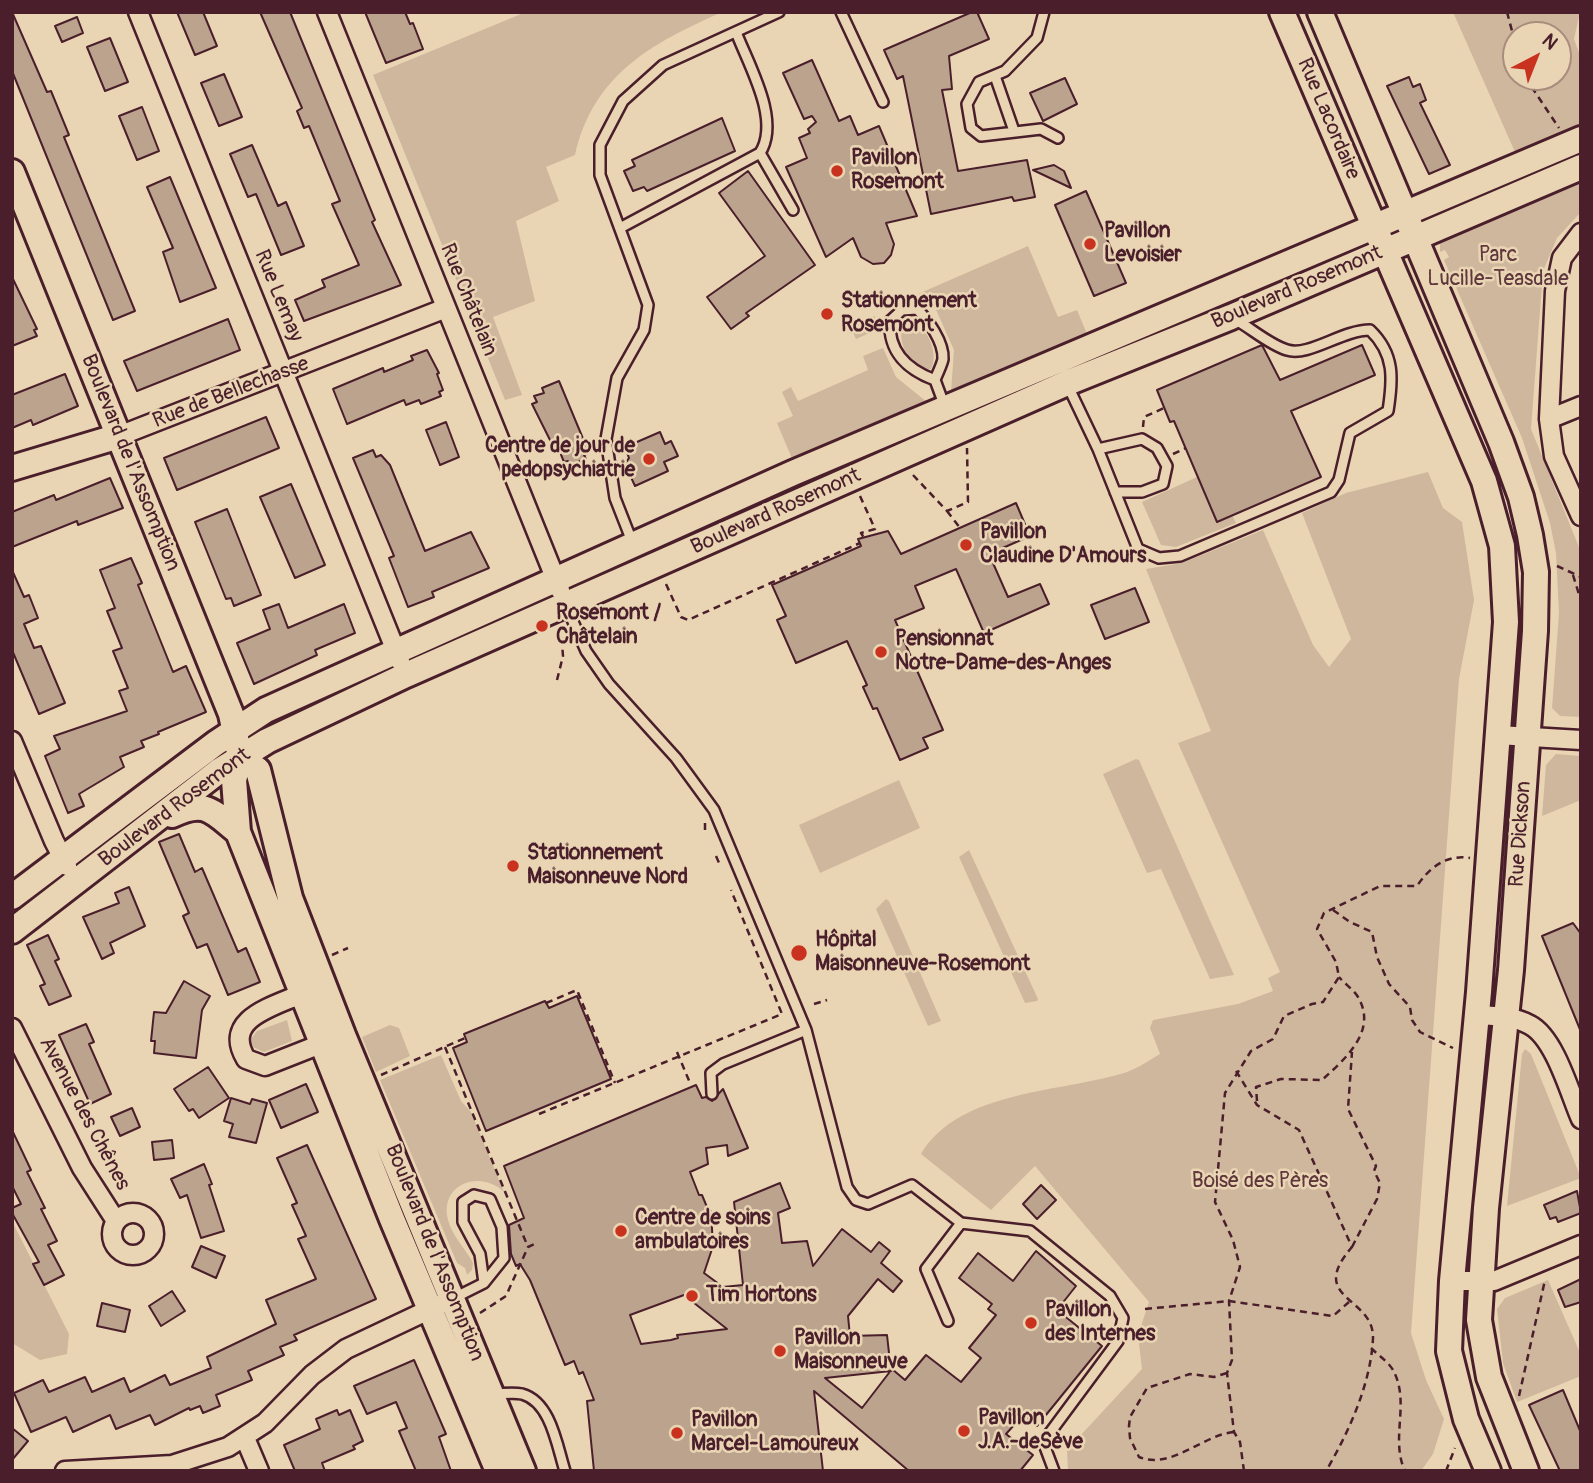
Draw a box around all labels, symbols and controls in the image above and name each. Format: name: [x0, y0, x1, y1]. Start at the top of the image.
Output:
north arrow: [1502, 21, 1572, 91]
text: N: [1537, 29, 1563, 55]
street label: Rue Lacordaire: [1291, 54, 1365, 184]
place label: Pavillon Rosemont: [851, 146, 944, 196]
marker: Pavillon Rosemont: [829, 163, 845, 179]
place label: Pavillon Levoisier: [1104, 219, 1182, 269]
marker: Pavillon Levoisier: [1082, 236, 1098, 252]
street label: Rue Châtelain: [434, 240, 502, 360]
street label: Boulevard Rosemont: [1208, 241, 1386, 335]
park label: Parc Lucille-Teasdale: [1427, 243, 1569, 293]
street label: Rue Lemay: [248, 246, 308, 346]
place label: Stationnement Rosemont: [841, 289, 977, 339]
marker: Stationnement Rosemont: [819, 306, 835, 322]
street label: Boulevard de l'Assomption: [75, 351, 185, 575]
street label: Rue de Bellechasse: [149, 352, 313, 434]
place label: Centre de jour de pedopsychiatrie: [485, 434, 635, 484]
marker: Centre de jour de pedopsychiatrie: [641, 451, 657, 467]
street label: Boulevard Rosemont: [687, 463, 865, 561]
place label: Pavillon Claudine D'Amours: [980, 520, 1146, 570]
marker: Pavillon Claudine D'Amours: [958, 537, 974, 553]
place label: Rosemont / Châtelain: [556, 601, 661, 651]
marker: Rosemont / Châtelain: [534, 618, 550, 634]
place label: Pensionnat Notre-Dame-des-Anges: [895, 627, 1111, 677]
marker: Pensionnat Notre-Dame-des-Anges: [873, 644, 889, 660]
street label: Boulevard Rosemont: [94, 743, 256, 873]
street label: Rue Dickson: [1505, 780, 1537, 888]
place label: Stationnement Maisonneuve Nord: [527, 841, 688, 891]
marker: Stationnement Maisonneuve Nord: [505, 858, 521, 874]
place label: Hôpital Maisonneuve-Rosemont: [815, 928, 1030, 978]
marker: Hôpital Maisonneuve-Rosemont: [789, 943, 809, 963]
street label: Avenue des Chênes: [33, 1033, 135, 1195]
street label: Boulevard de l'Assomption: [379, 1141, 489, 1365]
park label: Boisé des Pères: [1192, 1169, 1328, 1195]
place label: Centre de soins ambulatoires: [635, 1206, 770, 1256]
marker: Centre de soins ambulatoires: [613, 1223, 629, 1239]
place label: Tim Hortons: [706, 1283, 817, 1309]
marker: Tim Hortons: [684, 1288, 700, 1304]
place label: Pavillon des Internes: [1045, 1298, 1155, 1348]
marker: Pavillon des Internes: [1023, 1315, 1039, 1331]
place label: Pavillon Maisonneuve: [794, 1326, 908, 1376]
marker: Pavillon Maisonneuve: [772, 1343, 788, 1359]
place label: Pavillon J.A.-deSève: [978, 1406, 1083, 1456]
place label: Pavillon Marcel-Lamoureux: [691, 1408, 859, 1458]
marker: Pavillon J.A.-deSève: [956, 1423, 972, 1439]
marker: Pavillon Marcel-Lamoureux: [669, 1425, 685, 1441]

